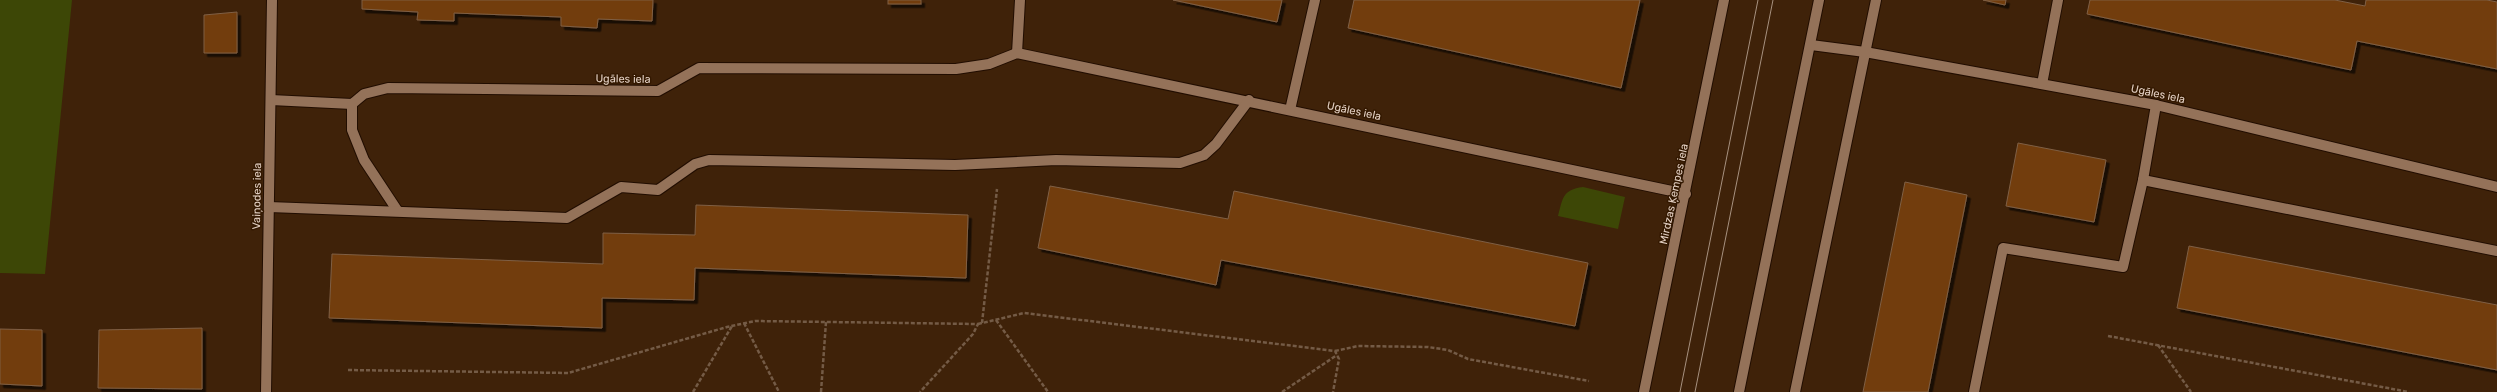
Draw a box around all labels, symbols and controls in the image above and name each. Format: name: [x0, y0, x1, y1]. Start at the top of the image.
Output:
street label: Ugāles iela: [595, 72, 651, 86]
street label: Ugāles iela: [2130, 82, 2186, 106]
street label: Ugāles iela: [1326, 99, 1382, 123]
street label: Mirdzas Ķempes iela: [1657, 142, 1691, 246]
street label: Vaiņodes iela: [250, 162, 264, 230]

